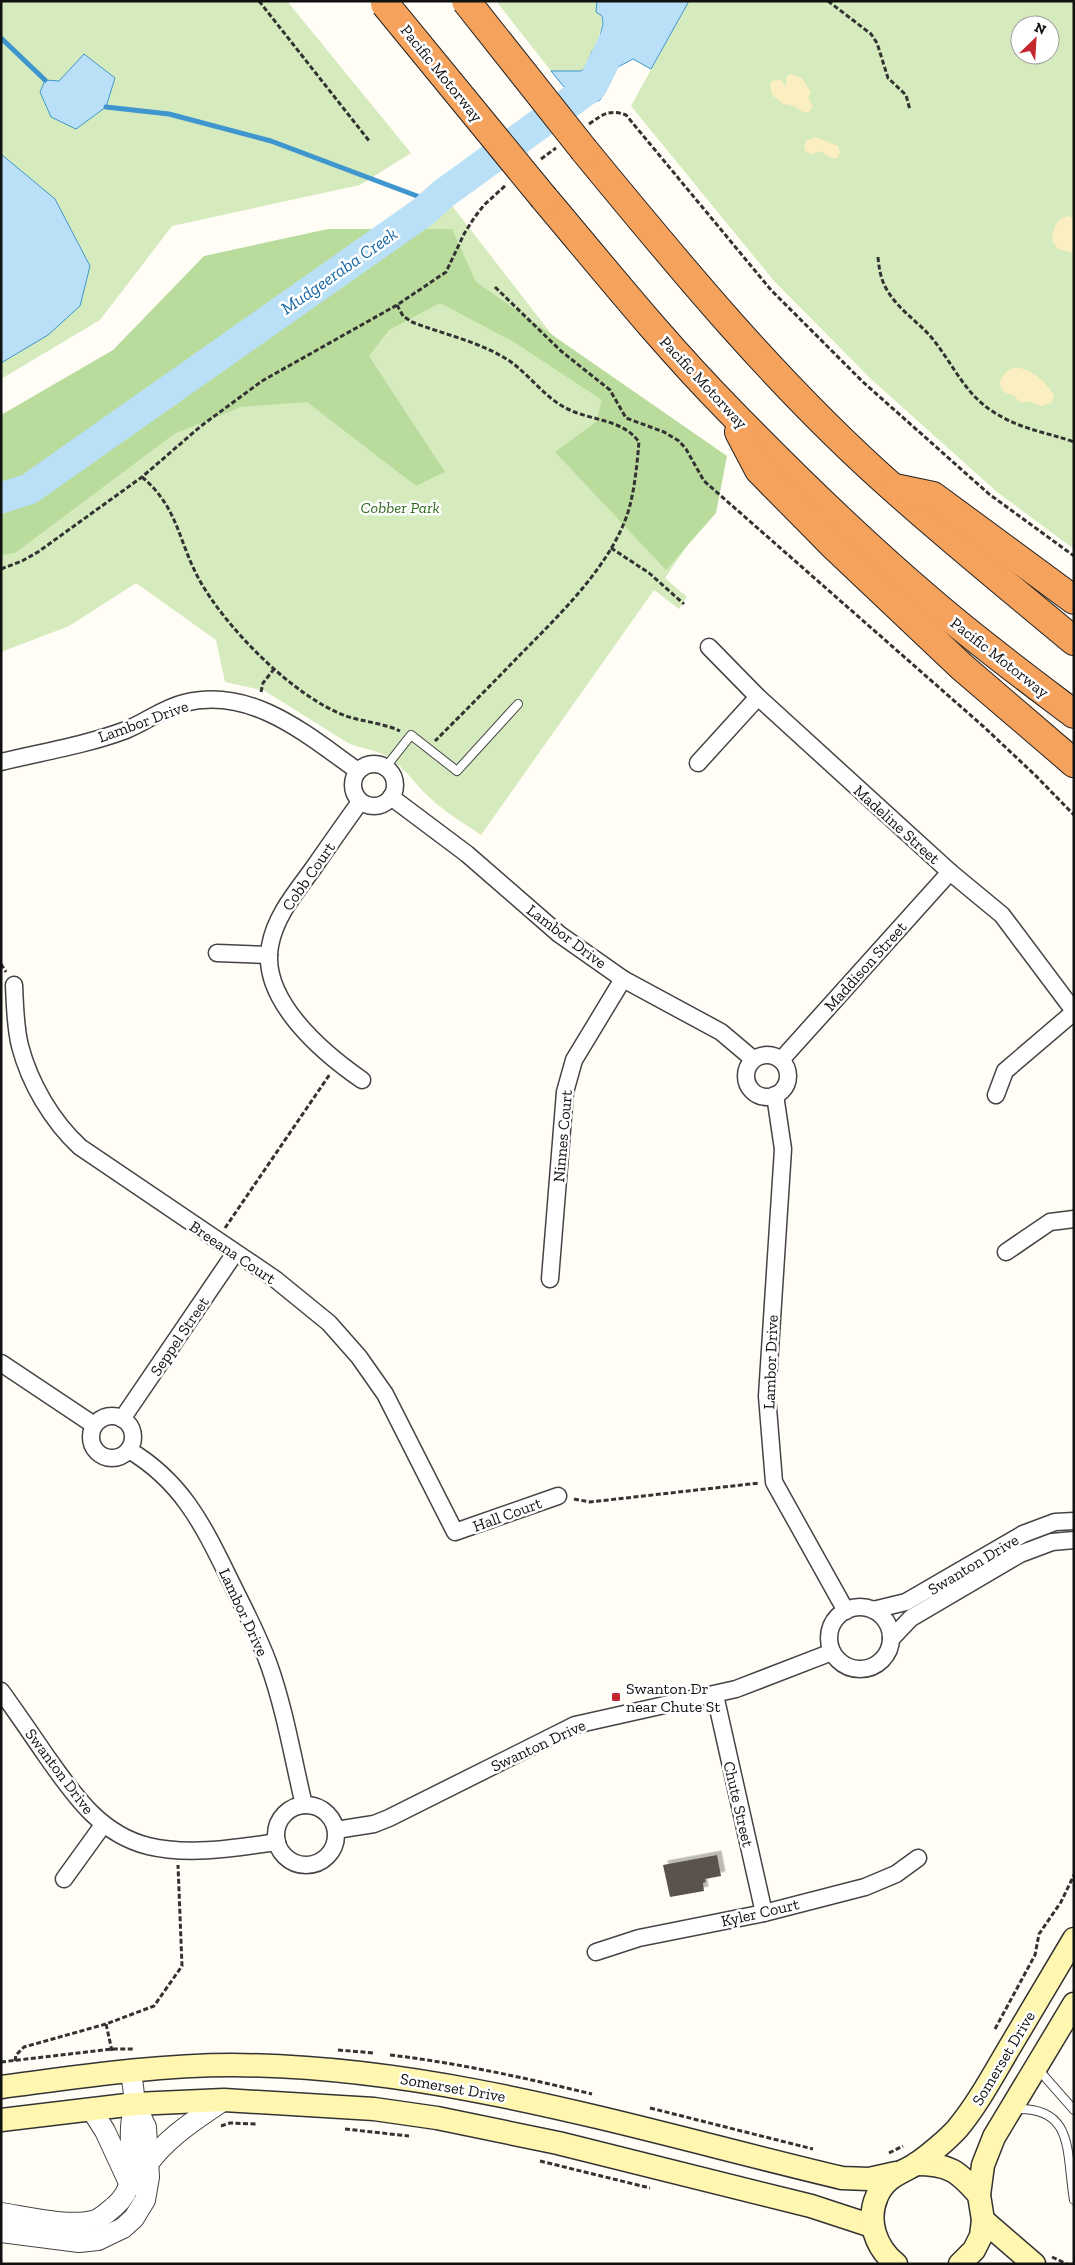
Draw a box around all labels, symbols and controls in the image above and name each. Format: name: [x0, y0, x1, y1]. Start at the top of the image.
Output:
north arrow: [1010, 15, 1060, 65]
text: N: [1032, 19, 1049, 39]
street label: Pacific Motorway: [397, 21, 487, 126]
water label: Mudgeeraba Creek: [277, 223, 401, 319]
street label: Pacific Motorway: [656, 332, 752, 433]
park label: Cobber Park: [360, 498, 440, 517]
street label: Pacific Motorway: [947, 613, 1053, 702]
street label: Lambor Drive: [95, 696, 191, 747]
street label: Madeline Street: [850, 781, 944, 868]
street label: Cobb Court: [278, 838, 339, 914]
street label: Lambor Drive: [523, 900, 610, 973]
street label: Maddison Street: [820, 918, 911, 1015]
street label: Ninnes Court: [549, 1089, 576, 1183]
street label: Breeana Court: [186, 1217, 279, 1288]
street label: Seppel Street: [146, 1293, 213, 1379]
street label: Lambor Drive: [759, 1314, 782, 1410]
street label: Hall Court: [470, 1493, 544, 1536]
street label: Swanton Drive: [925, 1530, 1022, 1599]
street label: Lambor Drive: [215, 1565, 272, 1659]
place label: Swanton Dr near Chute St: [626, 1679, 720, 1716]
marker: Swanton Dr near Chute St: [610, 1691, 622, 1703]
street label: Swanton Drive: [488, 1715, 589, 1776]
street label: Swanton Drive: [21, 1725, 98, 1818]
street label: Chute Street: [719, 1759, 758, 1849]
street label: Kyler Court: [719, 1894, 801, 1931]
street label: Somerset Drive: [968, 2008, 1039, 2109]
street label: Somerset Drive: [399, 2069, 507, 2106]

